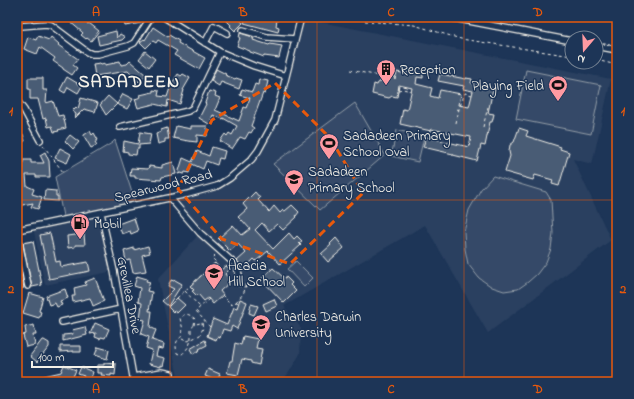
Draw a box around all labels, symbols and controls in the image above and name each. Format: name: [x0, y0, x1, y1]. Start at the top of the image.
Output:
text: A: [92, 3, 100, 22]
text: B: [238, 3, 248, 22]
text: C: [387, 3, 395, 22]
text: D: [532, 3, 543, 22]
north arrow: [564, 30, 604, 70]
text: N: [575, 50, 587, 67]
building icon: Reception: [375, 58, 397, 86]
place label: Reception: [400, 60, 456, 81]
district label: SADADEEN: [78, 70, 180, 96]
sports icon: Playing Field: [547, 74, 569, 102]
place label: Playing Field: [472, 76, 544, 98]
text: 1: [9, 102, 14, 121]
text: 1: [621, 102, 626, 121]
place label: Sadadeen Primary School Oval: [343, 126, 451, 163]
sports icon: Sadadeen Primary School Oval: [318, 132, 340, 160]
place label: Sadadeen Primary School: [308, 162, 395, 200]
street label: Spearwood Road: [112, 164, 215, 209]
school or university icon: Sadadeen Primary School: [283, 168, 305, 196]
fuel station icon: Mobil: [69, 212, 91, 240]
place label: Mobil: [94, 214, 122, 235]
street label: Grevillea Drive: [111, 255, 146, 337]
place label: Acacia Hill School: [228, 256, 285, 293]
school or university icon: Acacia Hill School: [203, 262, 225, 290]
text: 2: [7, 280, 15, 299]
text: 2: [619, 280, 627, 299]
place label: Charles Darwin University: [275, 307, 361, 345]
school or university icon: Charles Darwin University: [250, 313, 272, 341]
scale bar: [32, 343, 113, 369]
text: 100 m: [38, 349, 65, 367]
text: A: [92, 380, 100, 399]
text: B: [238, 380, 248, 399]
text: C: [387, 380, 395, 399]
text: D: [532, 380, 543, 399]

